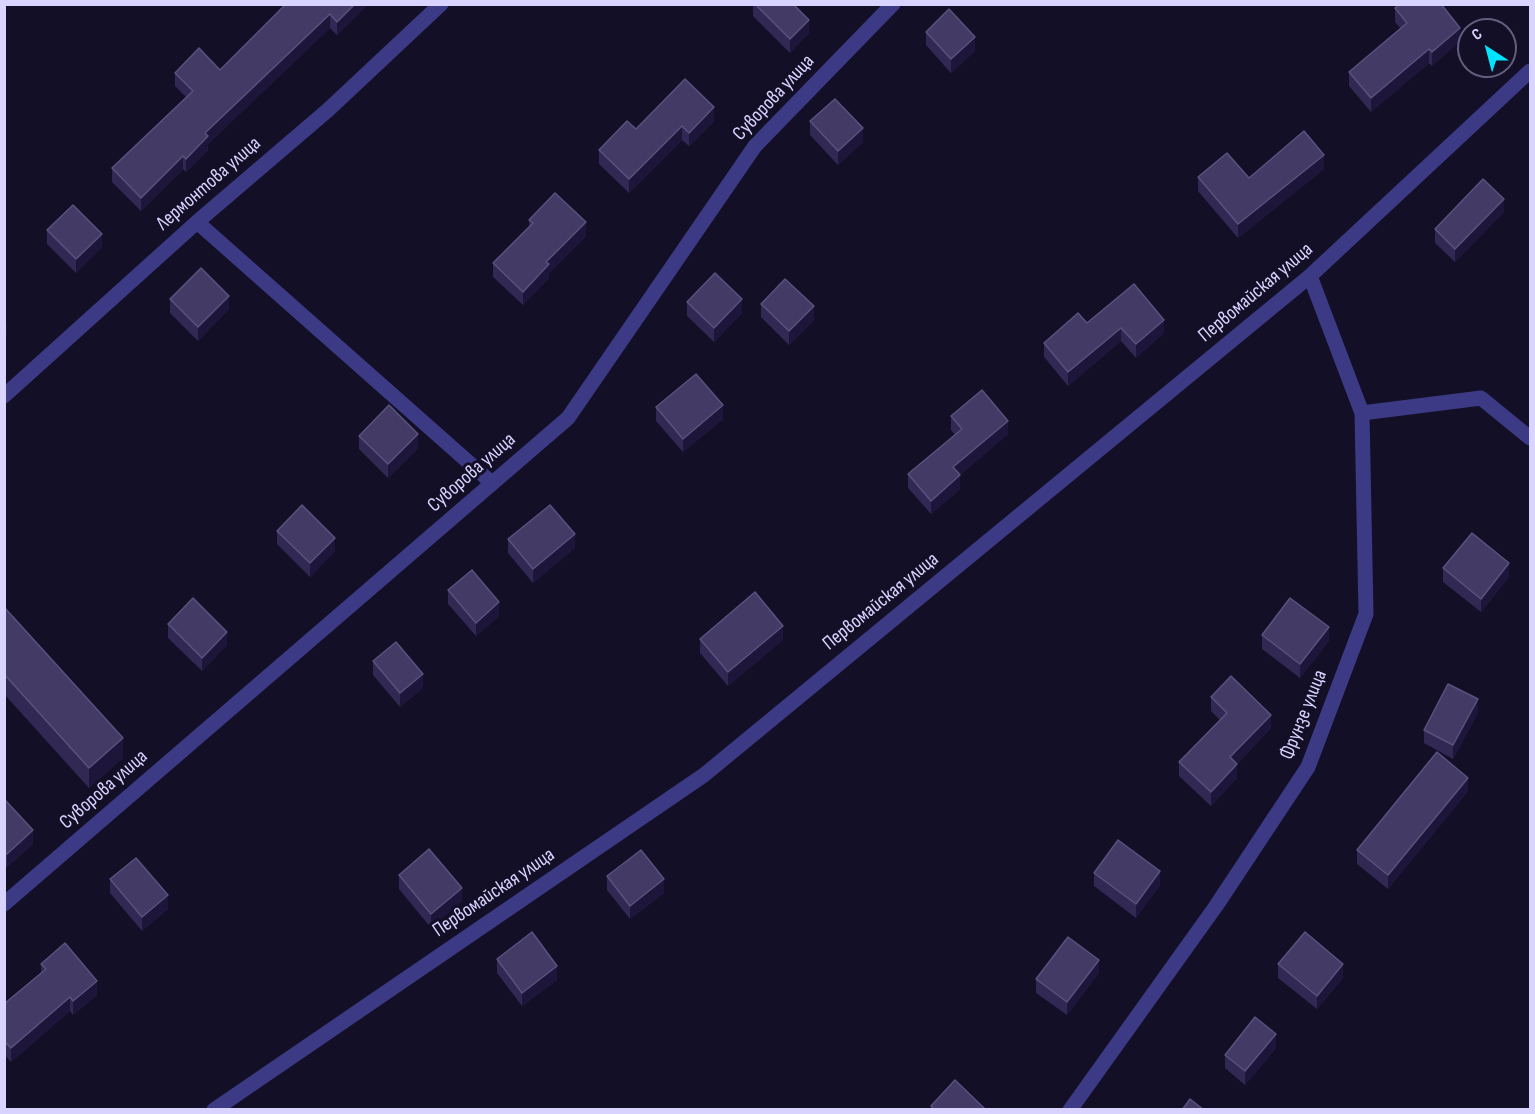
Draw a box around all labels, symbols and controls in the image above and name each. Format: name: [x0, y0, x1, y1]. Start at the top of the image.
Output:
north arrow: [1457, 18, 1517, 78]
text: С: [1468, 25, 1486, 45]
street label: Суворова улица: [728, 50, 820, 146]
street label: Лермонтова улица: [152, 132, 266, 236]
street label: Первомайская улица: [1194, 238, 1318, 348]
street label: Суворова улица: [423, 428, 521, 518]
street label: Первомайская улица: [818, 548, 944, 656]
street label: Фрунзе улица: [1275, 667, 1333, 763]
street label: Суворова улица: [55, 745, 153, 835]
street label: Первомайская улица: [428, 843, 560, 943]

